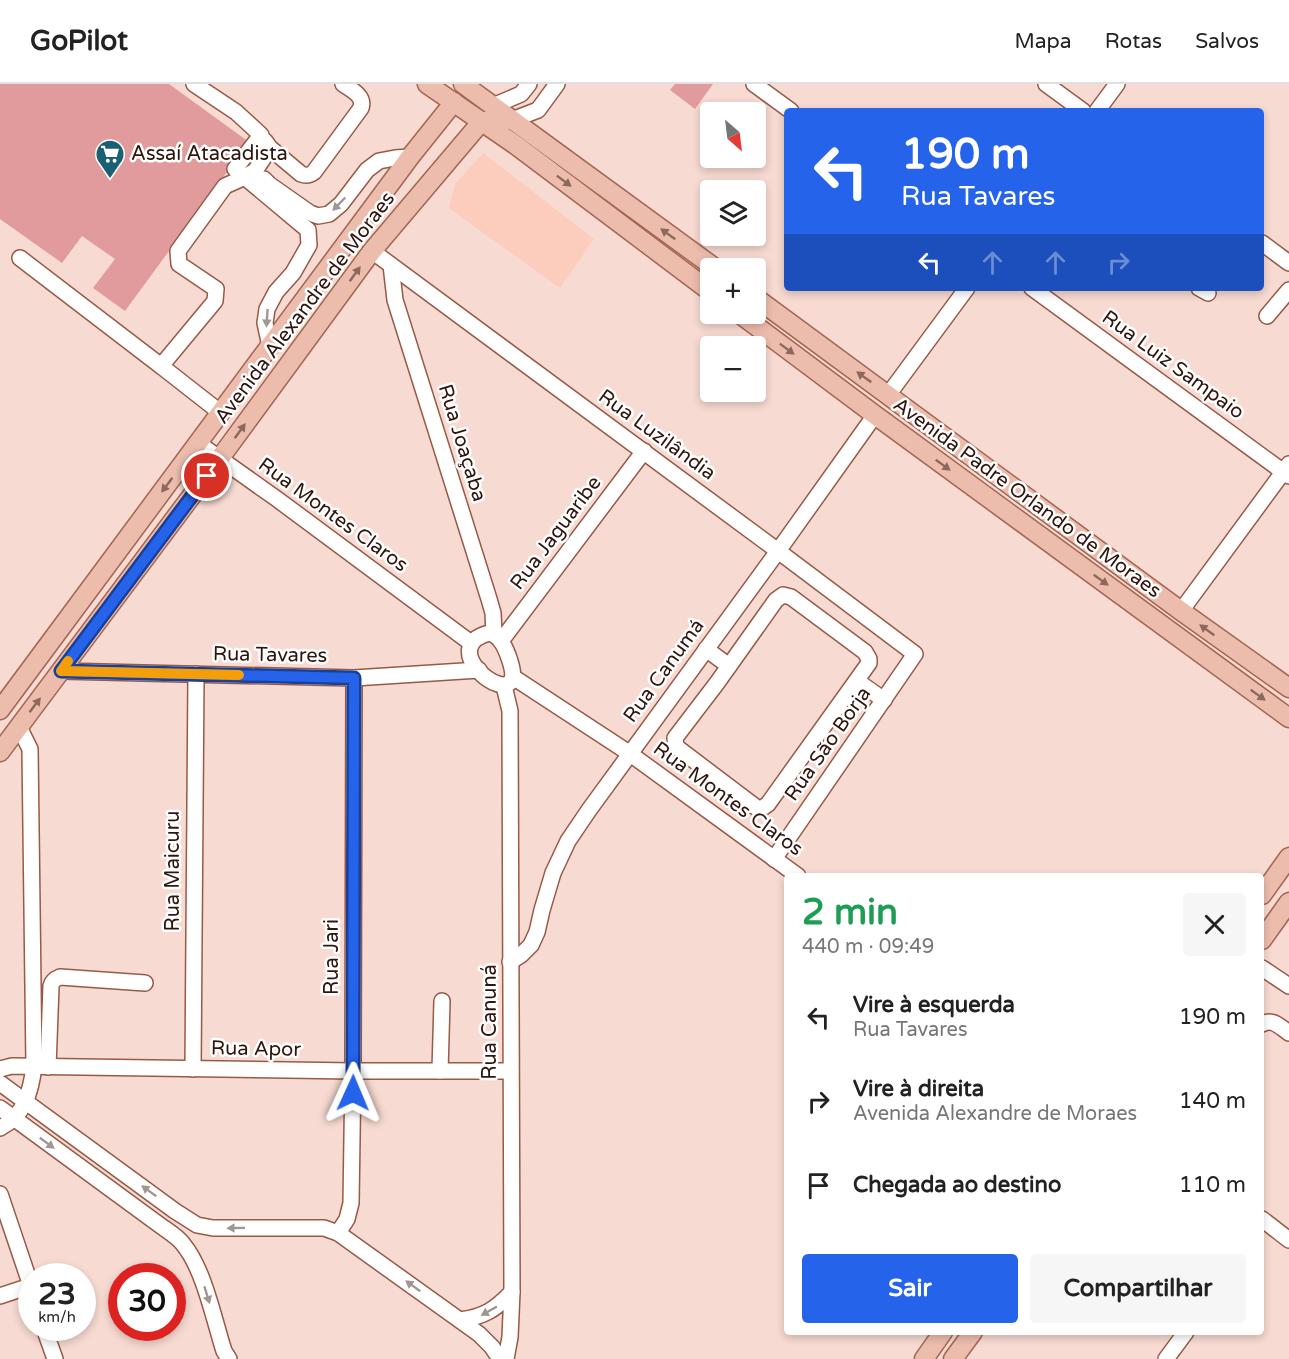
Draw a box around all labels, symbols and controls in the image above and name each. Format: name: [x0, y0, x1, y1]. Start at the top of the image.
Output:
text: GoPilot: [30, 24, 128, 58]
text: Mapa: [1014, 29, 1072, 54]
text: Rotas: [1105, 29, 1162, 54]
text: Salvos: [1195, 29, 1259, 54]
north arrow: [700, 102, 766, 168]
map controls: [700, 102, 766, 402]
text: 190 m: [901, 129, 1030, 180]
icon: left: [802, 132, 880, 210]
supermarket icon: Assaí Atacadista: [94, 138, 126, 180]
place label: Assaí Atacadista: [131, 142, 288, 166]
one-way arrow: [556, 175, 572, 188]
button: layers: [700, 180, 766, 246]
text: Rua Tavares: [901, 180, 1056, 213]
street label: Avenida Alexandre de Moraes: [210, 187, 400, 429]
one-way arrow: [333, 196, 347, 210]
one-way arrow: [660, 228, 676, 240]
icon: left: [913, 246, 946, 279]
icon: ahead: [976, 246, 1009, 279]
icon: ahead: [1039, 246, 1072, 279]
icon: right: [1102, 246, 1135, 279]
button: +: [700, 258, 766, 324]
one-way arrow: [349, 266, 361, 282]
street label: Rua Luiz Sampaio: [1097, 305, 1249, 425]
one-way arrow: [262, 309, 272, 328]
button: −: [700, 336, 766, 402]
one-way arrow: [779, 342, 794, 354]
one-way arrow: [856, 372, 871, 384]
street label: Rua Joaçaba: [433, 381, 491, 505]
street label: Rua Luzilândia: [594, 385, 720, 485]
street label: Avenida Padre Orlando de Moraes: [888, 393, 1166, 603]
one-way arrow: [234, 424, 246, 440]
pin: [181, 450, 232, 501]
street label: Rua Montes Claros: [254, 453, 412, 577]
icon: arrive: [190, 459, 223, 492]
one-way arrow: [935, 459, 951, 471]
street label: Rua Jaguaribe: [505, 471, 607, 595]
one-way arrow: [161, 477, 173, 493]
one-way arrow: [1092, 574, 1108, 586]
street label: Rua Canumá: [618, 615, 710, 727]
one-way arrow: [1200, 624, 1216, 636]
street label: Rua Tavares: [213, 642, 327, 668]
street label: Rua São Borja: [780, 682, 876, 806]
one-way arrow: [1250, 689, 1266, 701]
one-way arrow: [29, 698, 41, 714]
street label: Rua Montes Claros: [649, 737, 807, 861]
street label: Rua Maicuru: [161, 810, 185, 932]
text: 2 min: [802, 891, 898, 934]
button: close: [1183, 893, 1246, 956]
street label: Rua Jari: [320, 919, 344, 995]
text: 440 m · 09:49: [802, 935, 934, 959]
street label: Rua Canuná: [478, 964, 502, 1080]
text: Vire à esquerda: [853, 992, 1015, 1018]
icon: left: [802, 1001, 835, 1034]
text: 190 m: [1179, 1004, 1246, 1030]
text: Rua Tavares: [853, 1018, 968, 1042]
street label: Rua Apor: [211, 1036, 302, 1062]
position arrow: [321, 1061, 385, 1125]
text: Vire à direita: [853, 1076, 984, 1102]
icon: right: [802, 1085, 835, 1118]
text: 140 m: [1179, 1088, 1246, 1114]
text: Avenida Alexandre de Moraes: [853, 1102, 1137, 1126]
one-way arrow: [39, 1137, 55, 1149]
icon: arrive: [802, 1169, 835, 1202]
text: Chegada ao destino: [853, 1172, 1061, 1198]
text: 110 m: [1179, 1172, 1246, 1198]
one-way arrow: [141, 1186, 156, 1198]
one-way arrow: [227, 1223, 246, 1233]
button: Sair: [802, 1254, 1018, 1323]
button: Compartilhar: [1030, 1254, 1246, 1323]
speed limit sign: 30: [108, 1263, 186, 1341]
text: 23: [38, 1276, 76, 1313]
one-way arrow: [405, 1280, 421, 1292]
one-way arrow: [203, 1287, 212, 1305]
one-way arrow: [480, 1306, 497, 1316]
text: km/h: [38, 1308, 76, 1326]

